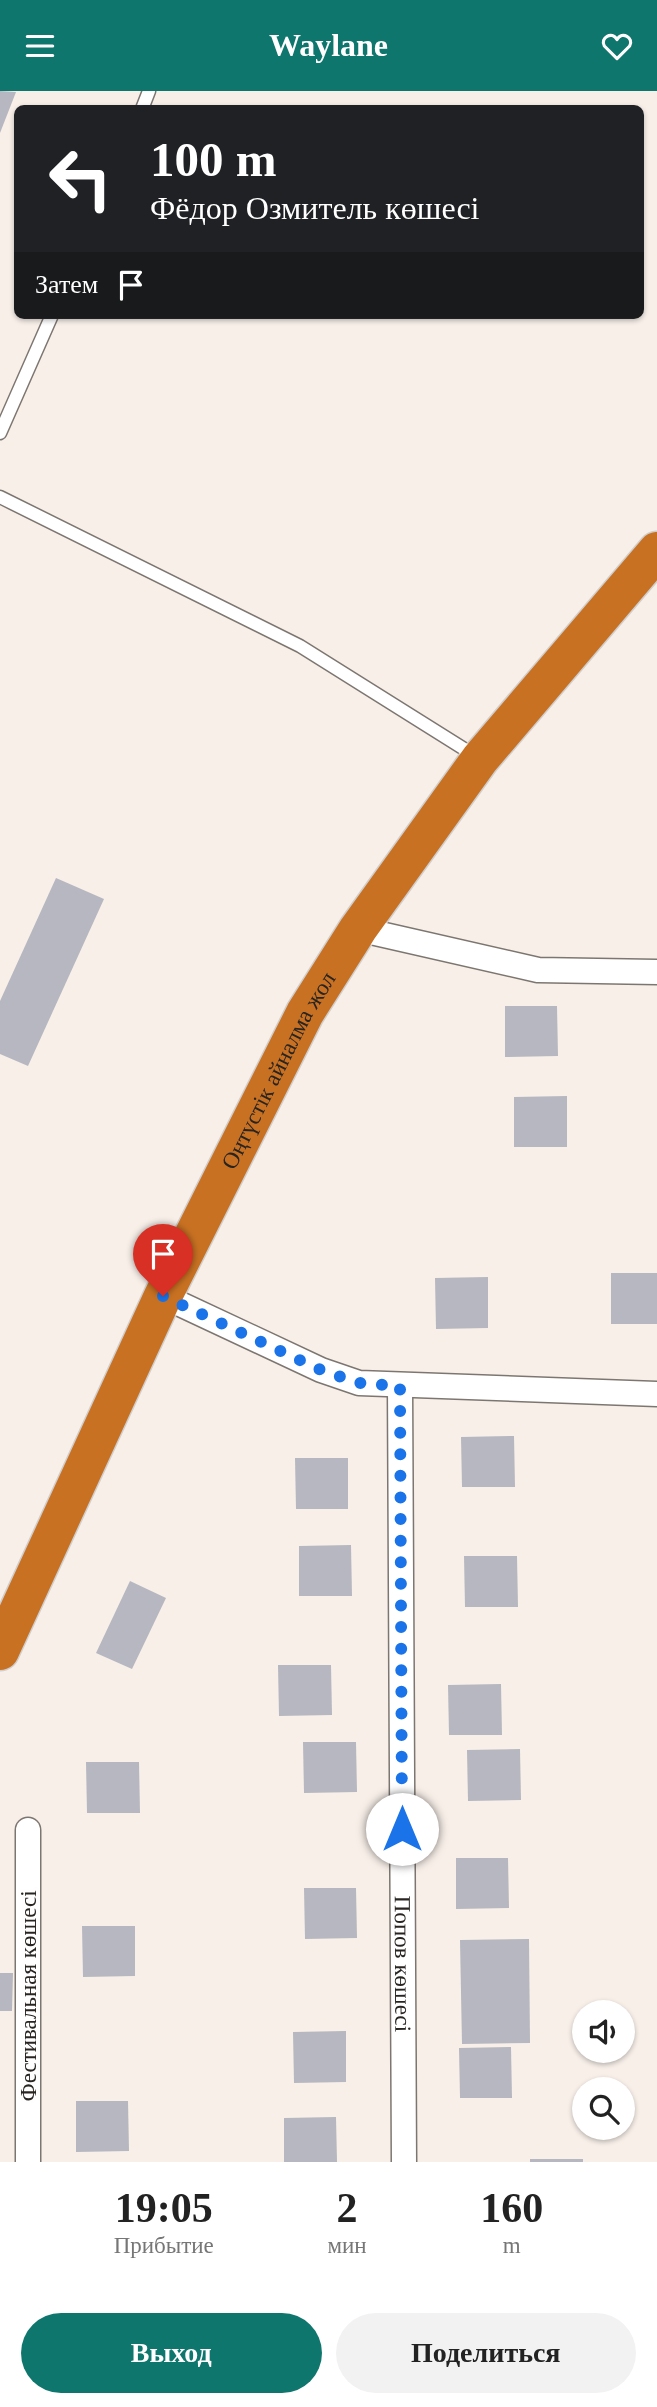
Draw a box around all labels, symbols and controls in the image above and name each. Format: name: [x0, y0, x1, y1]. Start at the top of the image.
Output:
icon: menu: [21, 27, 59, 65]
text: Waylane: [269, 27, 388, 63]
icon: heart: [598, 27, 636, 65]
text: 100 m: [150, 132, 277, 187]
icon: left: [35, 133, 126, 224]
text: Фёдор Озмитель көшесі: [150, 190, 479, 226]
icon: arrive: [112, 266, 150, 304]
text: Затем: [35, 270, 98, 299]
street label: Оңтүстік айналма жол: [216, 967, 340, 1173]
pin: [133, 1224, 193, 1296]
icon: arrive: [144, 1235, 182, 1273]
position arrow: [365, 1792, 439, 1866]
street label: Фестивальная көшесі: [16, 1890, 41, 2102]
street label: Попов көшесі: [390, 1896, 416, 2032]
map controls: [572, 2000, 635, 2140]
button: sound: [572, 2000, 635, 2063]
button: search: [572, 2077, 635, 2140]
text: 19:05: [115, 2185, 213, 2231]
text: 2: [337, 2185, 358, 2231]
text: 160: [480, 2185, 543, 2231]
text: Прибытие: [114, 2233, 214, 2258]
text: мин: [327, 2233, 367, 2258]
text: m: [503, 2233, 521, 2258]
button: Выход: [21, 2313, 322, 2393]
button: Поделиться: [336, 2313, 636, 2393]

